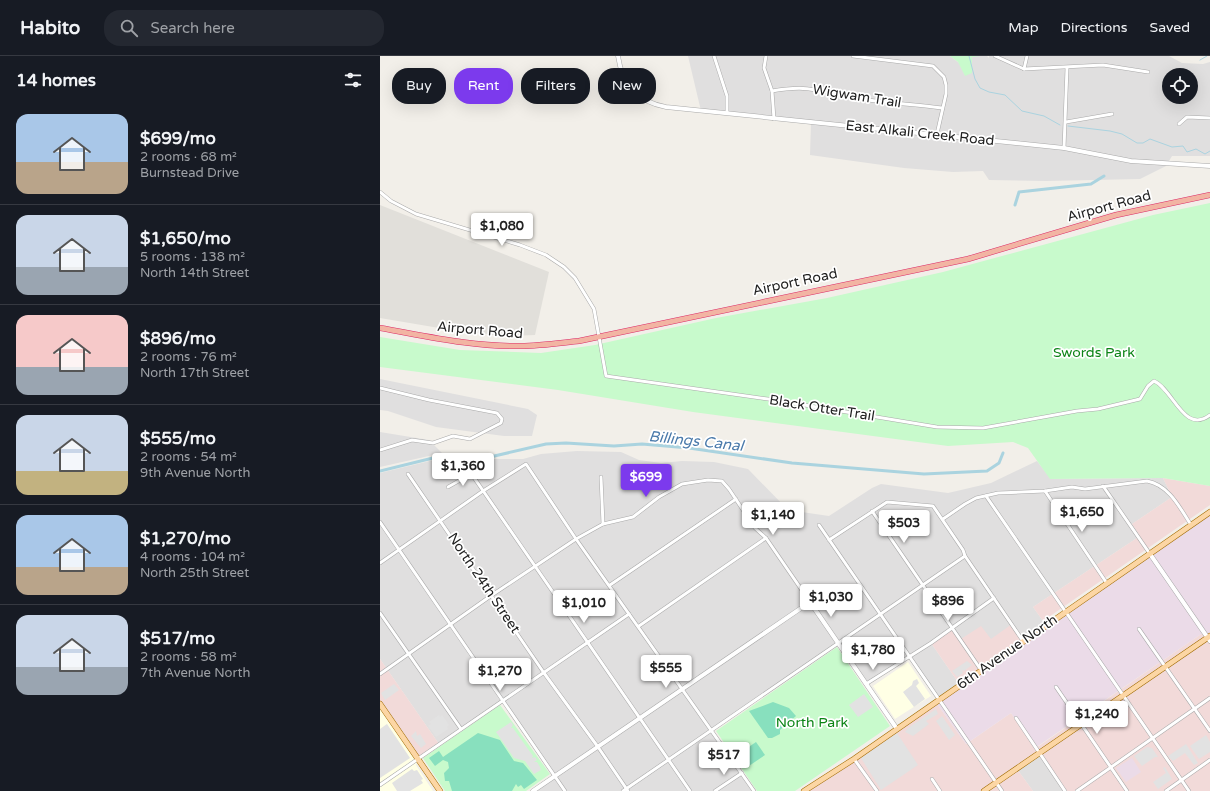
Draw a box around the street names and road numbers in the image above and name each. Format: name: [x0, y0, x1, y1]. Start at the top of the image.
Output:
street label: Wigwam Trail: [811, 81, 903, 111]
street label: East Alkali Creek Road: [845, 117, 995, 149]
street label: Airport Road: [1065, 187, 1153, 225]
street label: Airport Road: [751, 265, 839, 299]
street label: Airport Road: [436, 318, 524, 342]
street label: Black Otter Trail: [768, 391, 876, 425]
street label: North 24th Street: [444, 530, 524, 637]
street label: 6th Avenue North: [953, 611, 1061, 693]

